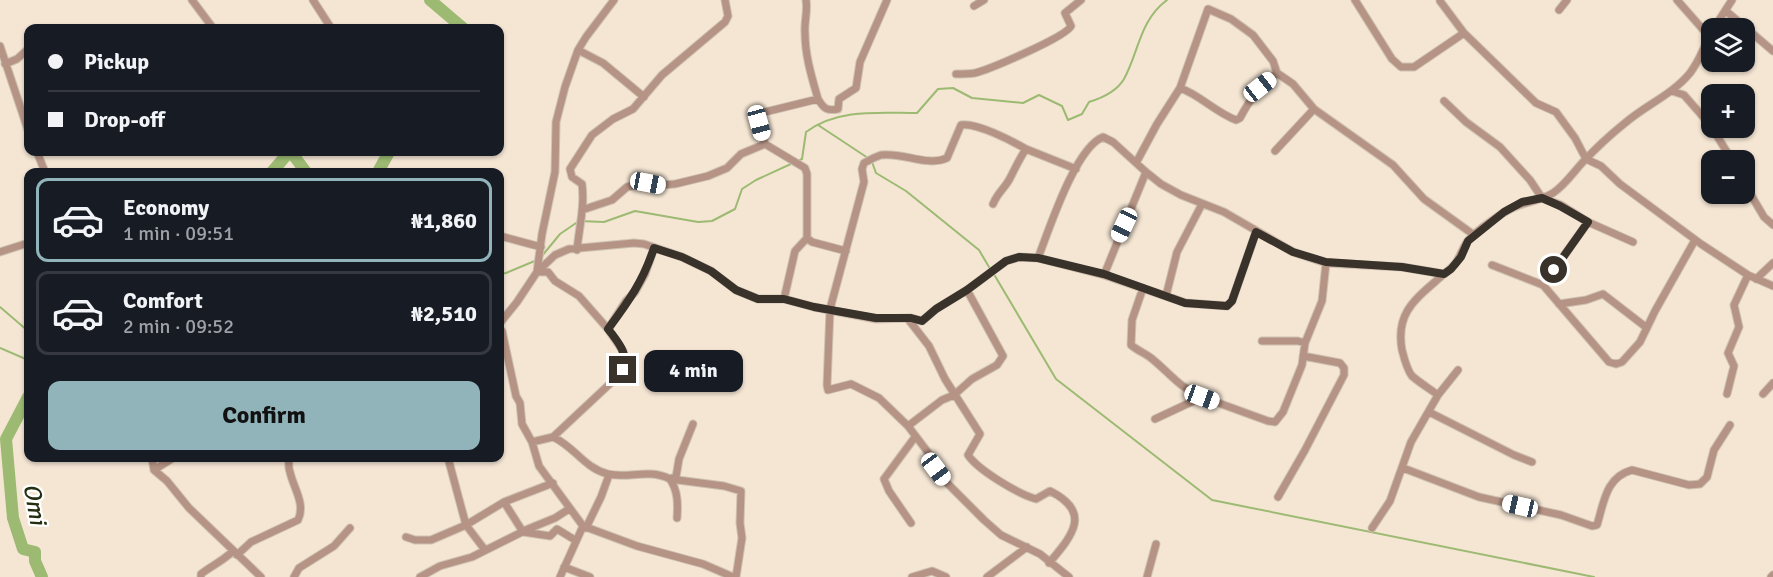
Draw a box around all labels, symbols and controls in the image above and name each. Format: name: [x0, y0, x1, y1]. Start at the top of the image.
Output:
map controls: [1701, 18, 1755, 204]
button: layers: [1701, 18, 1755, 72]
text: Pickup: [84, 48, 149, 75]
car: [1240, 69, 1280, 105]
button: +: [1701, 84, 1755, 138]
car: [746, 103, 772, 143]
text: Drop-off: [84, 106, 165, 133]
button: −: [1701, 150, 1755, 204]
car: [629, 171, 667, 195]
icon: car: [51, 193, 105, 247]
text: Economy: [123, 194, 209, 221]
car: [1108, 205, 1140, 245]
text: ₦1,860: [411, 207, 477, 234]
text: 1 min · 09:51: [123, 221, 234, 246]
route start: [1540, 256, 1567, 283]
icon: car: [51, 286, 105, 340]
text: Comfort: [123, 287, 203, 314]
text: ₦2,510: [411, 300, 477, 327]
text: 2 min · 09:52: [123, 314, 234, 339]
callout: 4 min: [644, 349, 743, 391]
route end: [609, 356, 636, 383]
text: 4 min: [669, 358, 718, 383]
button: Confirm: [48, 381, 480, 450]
car: [1182, 382, 1222, 412]
car: [918, 449, 954, 489]
water label: Omi: [17, 481, 54, 529]
car: [1500, 493, 1540, 519]

